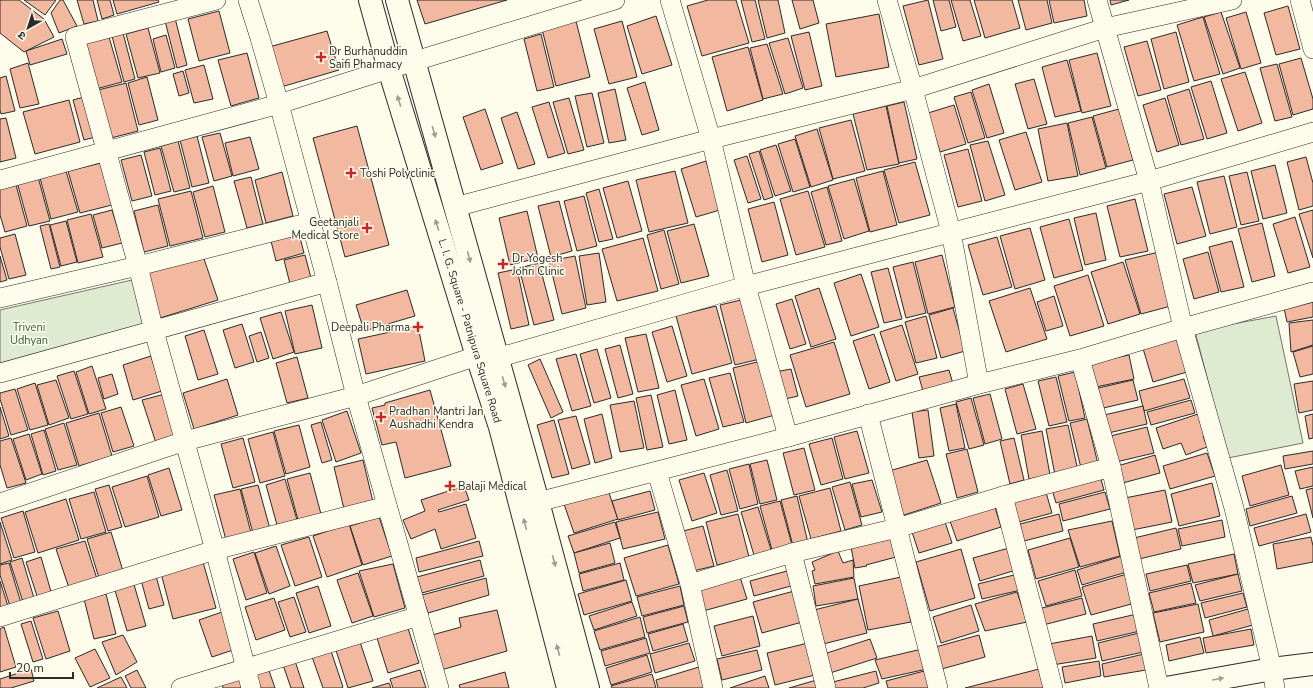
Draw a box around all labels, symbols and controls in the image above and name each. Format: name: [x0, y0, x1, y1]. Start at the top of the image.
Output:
north arrow: [8, 8, 48, 48]
text: उ: [14, 27, 29, 43]
place label: Dr Burhanuddin Saifi Pharmacy: [329, 44, 408, 72]
marker: Dr Burhanuddin Saifi Pharmacy: [316, 52, 326, 62]
one-way arrow: [396, 95, 402, 107]
one-way arrow: [431, 126, 437, 138]
place label: Toshi Polyclinic: [360, 166, 435, 181]
marker: Toshi Polyclinic: [345, 167, 357, 179]
place label: Geetanjali Medical Store: [291, 215, 359, 243]
one-way arrow: [434, 219, 440, 231]
marker: Geetanjali Medical Store: [362, 223, 372, 233]
street label: L. I. G. Square - Patnipura Square Road: [435, 237, 505, 425]
one-way arrow: [466, 251, 472, 263]
place label: Dr Yogesh Johri Clinic: [511, 251, 564, 279]
marker: Dr Yogesh Johri Clinic: [497, 258, 509, 270]
park label: Triveni Udhyan: [10, 320, 48, 348]
place label: Deepali Pharma: [331, 320, 410, 335]
marker: Deepali Pharma: [413, 322, 423, 332]
one-way arrow: [501, 377, 507, 389]
place label: Pradhan Mantri Jan Aushadhi Kendra: [389, 404, 483, 432]
marker: Pradhan Mantri Jan Aushadhi Kendra: [376, 412, 386, 422]
place label: Balaji Medical: [458, 479, 527, 494]
marker: Balaji Medical: [445, 481, 455, 491]
one-way arrow: [522, 518, 528, 531]
one-way arrow: [551, 556, 557, 568]
one-way arrow: [555, 644, 561, 656]
scale bar: [10, 654, 73, 680]
text: 20 m: [16, 660, 44, 676]
one-way arrow: [1212, 676, 1224, 682]

